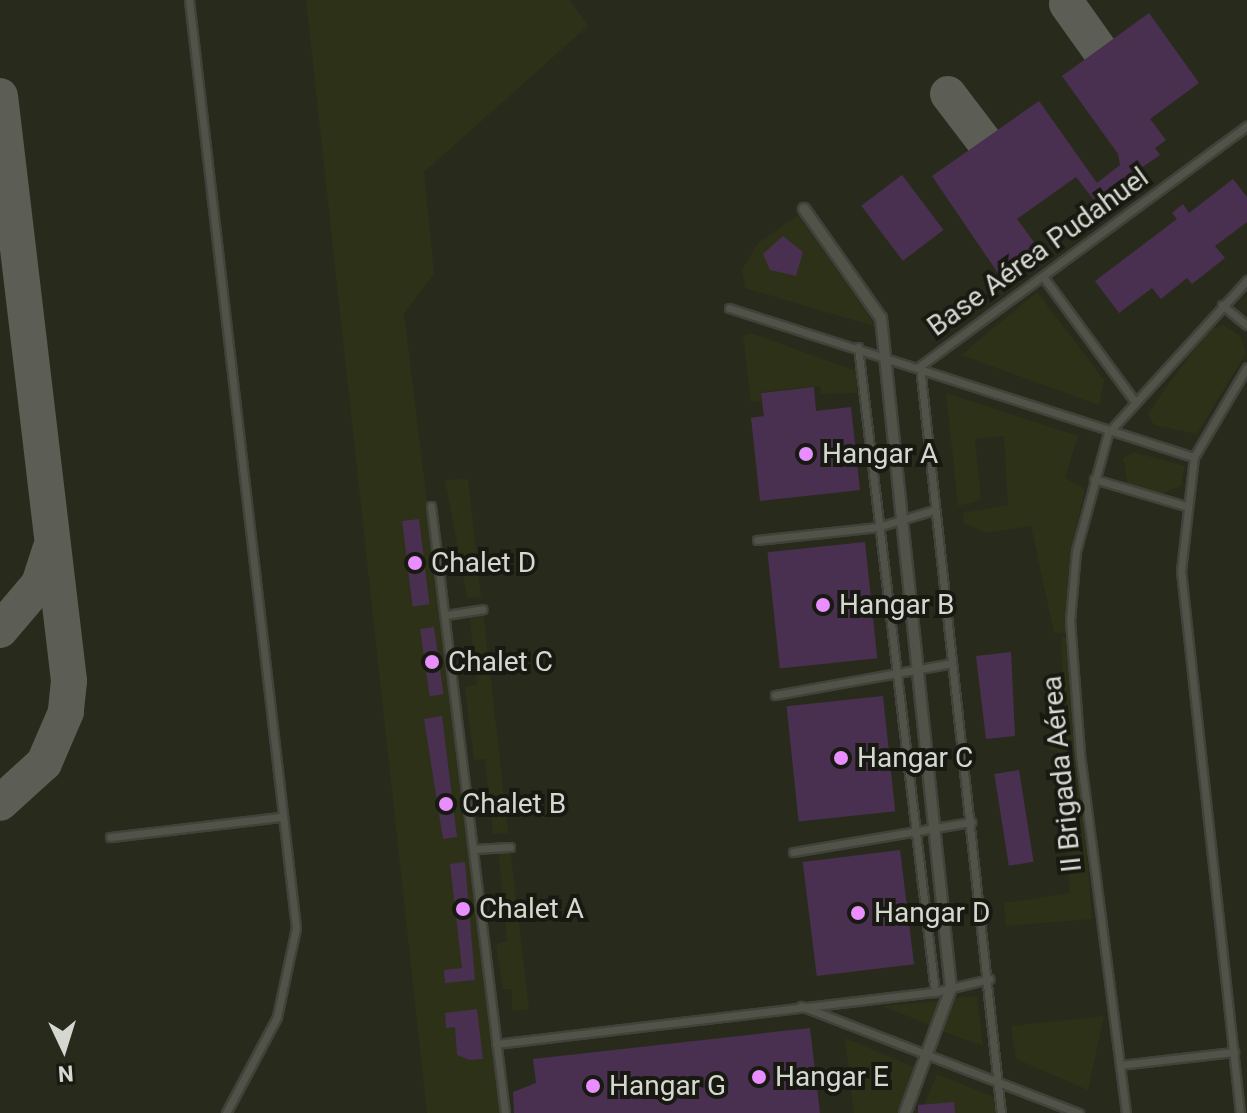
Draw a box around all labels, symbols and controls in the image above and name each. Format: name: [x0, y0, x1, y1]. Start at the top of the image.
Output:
street label: Base Aérea Pudahuel: [921, 161, 1155, 343]
place label: Hangar A: [822, 437, 938, 471]
marker: Hangar A: [797, 445, 815, 463]
place label: Chalet D: [431, 546, 536, 580]
marker: Chalet D: [406, 554, 424, 572]
place label: Hangar B: [839, 588, 954, 622]
marker: Hangar B: [814, 596, 832, 614]
place label: Chalet C: [448, 645, 553, 679]
marker: Chalet C: [423, 653, 441, 671]
street label: II Brigada Aérea: [1035, 674, 1089, 874]
place label: Hangar C: [857, 741, 973, 775]
marker: Hangar C: [832, 749, 850, 767]
place label: Chalet B: [462, 787, 566, 821]
marker: Chalet B: [437, 795, 455, 813]
place label: Chalet A: [479, 892, 584, 926]
place label: Hangar D: [874, 896, 990, 930]
marker: Chalet A: [454, 900, 472, 918]
marker: Hangar D: [849, 904, 867, 922]
north arrow: [24, 1009, 104, 1089]
text: N: [57, 1060, 74, 1086]
place label: Hangar E: [775, 1060, 889, 1094]
marker: Hangar E: [750, 1068, 768, 1086]
place label: Hangar G: [609, 1069, 726, 1103]
marker: Hangar G: [584, 1077, 602, 1095]

